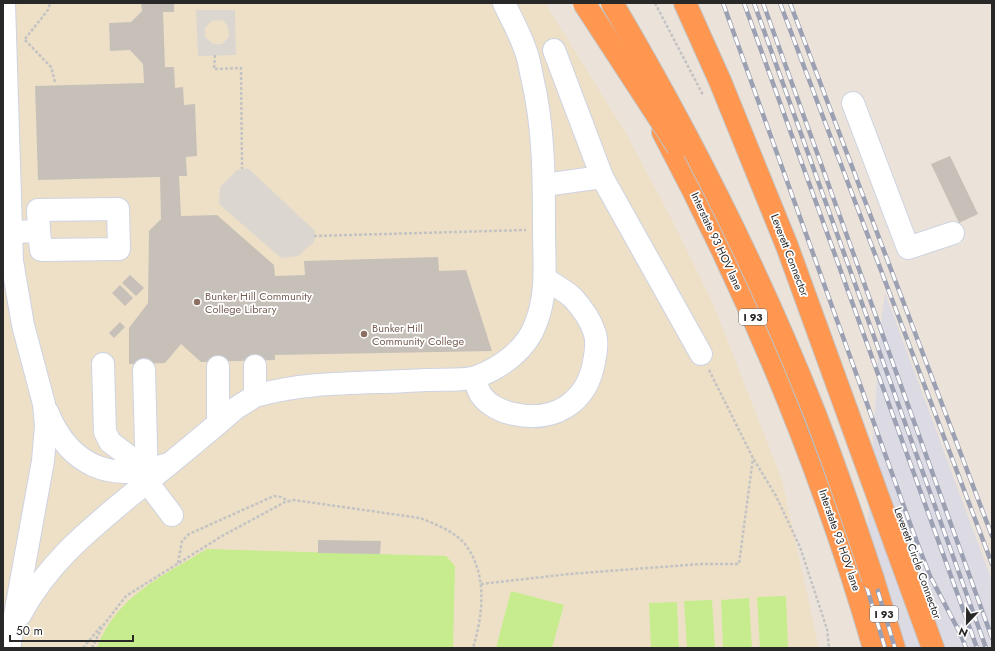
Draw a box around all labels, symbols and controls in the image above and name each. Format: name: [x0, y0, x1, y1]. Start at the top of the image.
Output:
street label: Interstate 93 HOV lane: [687, 189, 747, 293]
street label: Leverett Connector: [767, 211, 813, 299]
place label: Bunker Hill Community College Library: [205, 288, 312, 317]
marker: Bunker Hill Community College Library: [192, 297, 202, 307]
road number: I 93: [739, 309, 767, 325]
place label: Bunker Hill Community College: [372, 320, 464, 349]
marker: Bunker Hill Community College: [359, 329, 369, 339]
street label: Interstate 93 HOV lane: [815, 487, 865, 593]
street label: Leverett Circle Connector: [890, 505, 946, 621]
north arrow: [947, 603, 987, 643]
road number: I 93: [870, 606, 898, 622]
scale bar: [10, 617, 133, 643]
text: 50 m: [16, 622, 43, 640]
text: N: [956, 623, 970, 641]

